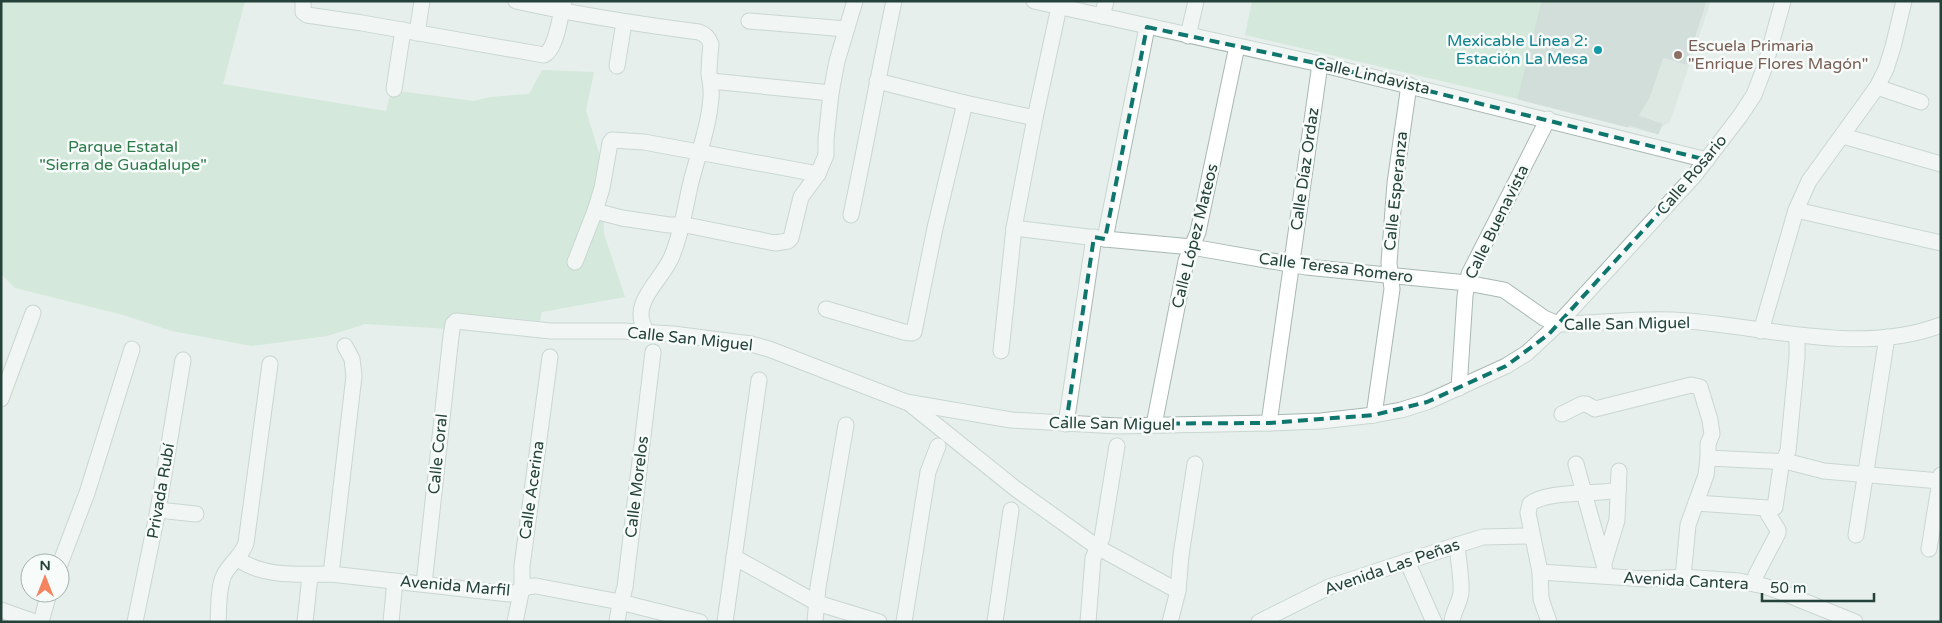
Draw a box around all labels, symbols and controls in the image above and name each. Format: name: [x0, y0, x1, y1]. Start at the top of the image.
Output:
place label: Mexicable Línea 2: Estación La Mesa: [1447, 31, 1588, 69]
place label: Escuela Primaria "Enrique Flores Magón": [1688, 36, 1868, 74]
marker: Mexicable Línea 2: Estación La Mesa: [1592, 44, 1604, 56]
marker: Escuela Primaria "Enrique Flores Magón": [1672, 49, 1684, 61]
street label: Calle Lindavista: [1312, 53, 1432, 99]
street label: Calle Díaz Ordaz: [1286, 106, 1324, 232]
street label: Calle Esperanza: [1380, 130, 1412, 252]
street label: Calle Rosario: [1653, 131, 1731, 219]
park label: Parque Estatal "Sierra de Guadalupe": [39, 137, 207, 175]
street label: Calle López Mateos: [1167, 162, 1223, 310]
street label: Calle Buenavista: [1461, 162, 1533, 282]
street label: Calle Teresa Romero: [1258, 249, 1414, 287]
street label: Calle San Miguel: [1564, 313, 1690, 335]
street label: Calle San Miguel: [626, 322, 754, 356]
street label: Calle Coral: [424, 413, 452, 495]
street label: Calle San Miguel: [1049, 413, 1175, 435]
street label: Calle Morelos: [621, 435, 653, 539]
street label: Calle Acerina: [515, 439, 549, 541]
street label: Privada Rubí: [143, 442, 179, 540]
street label: Avenida Las Peñas: [1322, 534, 1462, 600]
north arrow: [20, 553, 70, 603]
text: N: [39, 557, 51, 574]
street label: Avenida Cantera: [1623, 568, 1749, 594]
scale bar: [1762, 570, 1874, 602]
street label: Avenida Marfil: [399, 571, 511, 601]
text: 50 m: [1770, 579, 1807, 597]

